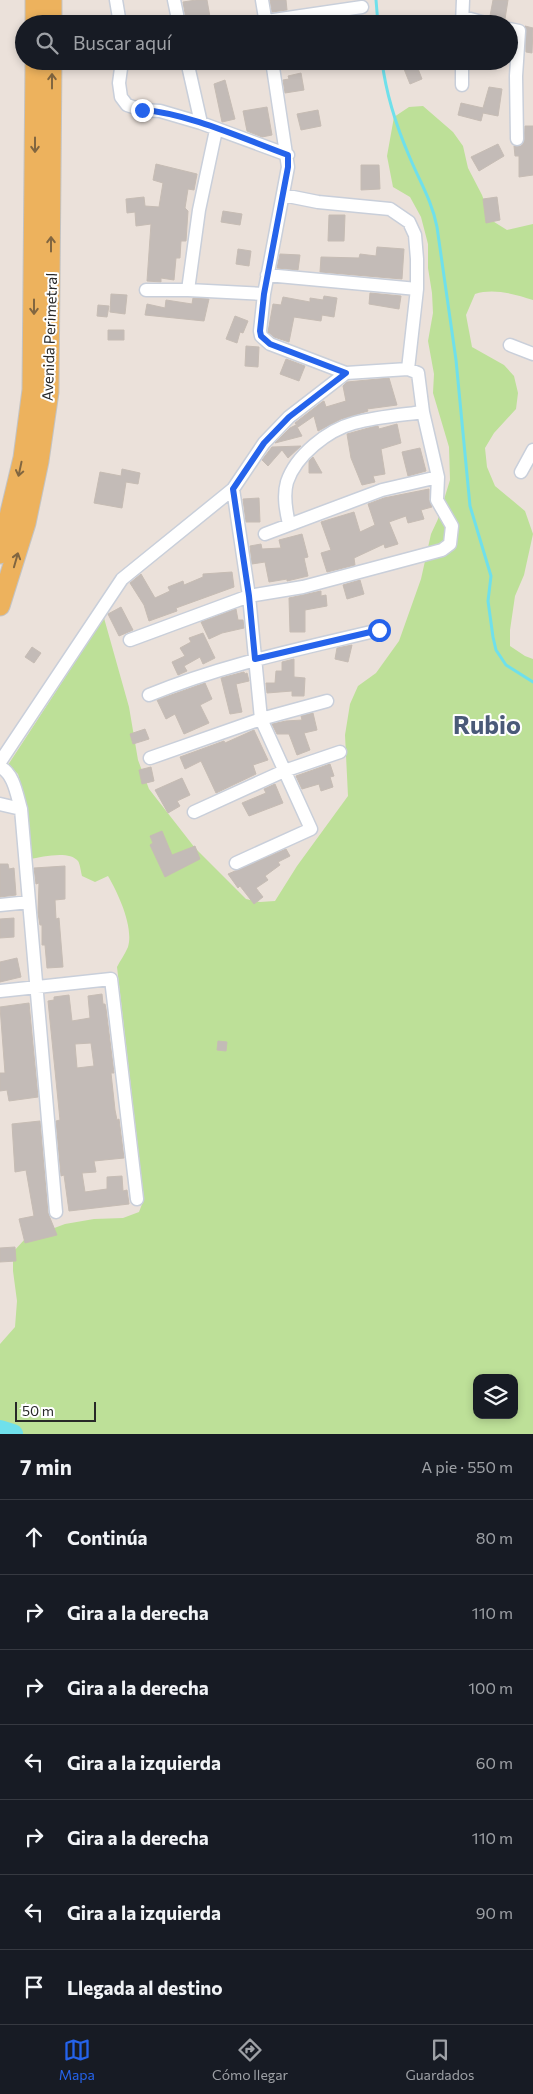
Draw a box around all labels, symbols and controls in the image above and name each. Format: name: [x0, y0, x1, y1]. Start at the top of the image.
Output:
search box: [15, 15, 518, 70]
icon: search: [33, 29, 61, 57]
text: Buscar aquí: [73, 31, 172, 54]
one-way arrow: [47, 73, 57, 90]
route end: [131, 99, 154, 122]
one-way arrow: [30, 136, 40, 153]
one-way arrow: [46, 236, 56, 252]
street label: Avenida Perimetral: [38, 273, 60, 401]
one-way arrow: [29, 299, 39, 315]
one-way arrow: [15, 461, 24, 477]
one-way arrow: [11, 552, 21, 568]
route start: [368, 619, 391, 642]
district label: Rubio: [453, 709, 521, 739]
map controls: [473, 1374, 518, 1419]
button: layers: [473, 1374, 518, 1419]
scale bar: [15, 1399, 96, 1422]
text: 50 m: [22, 1402, 54, 1419]
text: 7 min: [20, 1454, 72, 1479]
text: A pie · 550 m: [421, 1457, 513, 1476]
icon: ahead: [20, 1523, 48, 1551]
text: Continúa: [67, 1526, 148, 1549]
text: 80 m: [476, 1528, 513, 1547]
icon: right: [20, 1598, 48, 1626]
text: Gira a la derecha: [67, 1601, 209, 1624]
text: 110 m: [472, 1603, 513, 1622]
icon: right: [20, 1673, 48, 1701]
text: Gira a la derecha: [67, 1676, 209, 1699]
text: 100 m: [468, 1678, 513, 1697]
icon: left: [20, 1748, 48, 1776]
text: Gira a la izquierda: [67, 1751, 221, 1774]
text: 60 m: [476, 1753, 513, 1772]
icon: right: [20, 1823, 48, 1851]
text: Gira a la derecha: [67, 1826, 209, 1849]
text: 110 m: [472, 1828, 513, 1847]
icon: left: [20, 1898, 48, 1926]
text: Gira a la izquierda: [67, 1901, 221, 1924]
text: 90 m: [476, 1903, 513, 1922]
icon: arrive: [20, 1973, 48, 2001]
text: Llegada al destino: [67, 1976, 223, 1999]
tab: Mapa: [59, 2036, 95, 2083]
tab: Cómo llegar: [212, 2036, 288, 2083]
tab: Guardados: [405, 2036, 474, 2083]

